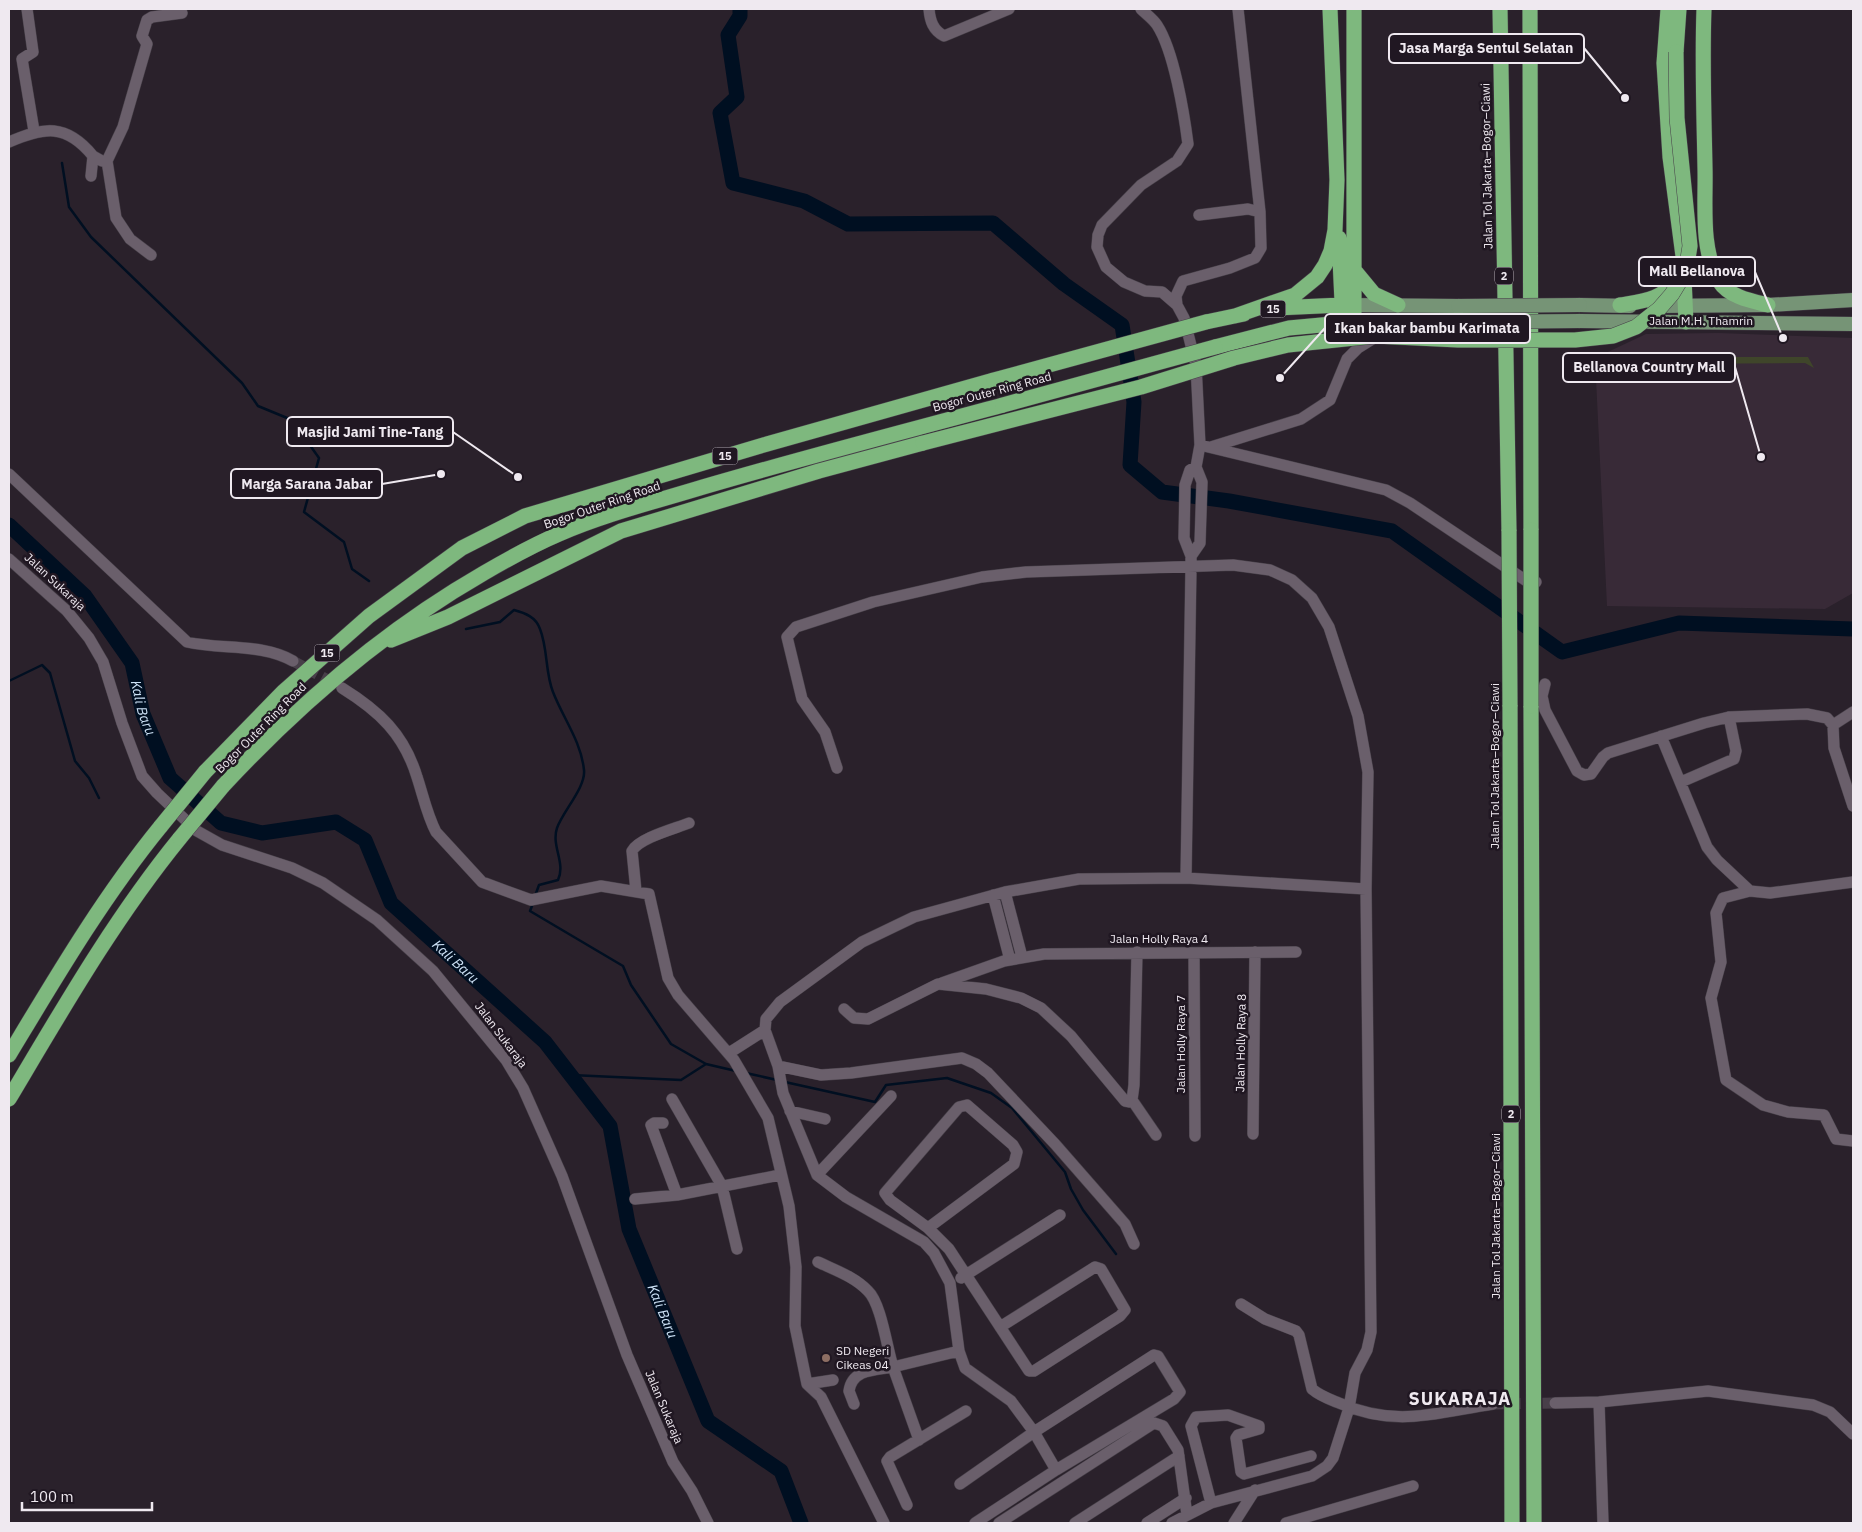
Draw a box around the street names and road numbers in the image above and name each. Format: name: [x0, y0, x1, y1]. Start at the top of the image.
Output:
street label: Jalan Tol Jakarta–Bogor–Ciawi: [1478, 83, 1495, 249]
road number: 2: [1495, 268, 1513, 284]
road number: 15: [1260, 300, 1286, 318]
street label: Jalan M.H. Thamrin: [1649, 313, 1753, 328]
street label: Bogor Outer Ring Road: [931, 368, 1053, 415]
road number: 15: [712, 448, 738, 464]
street label: Bogor Outer Ring Road: [542, 478, 662, 532]
street label: Jalan Sukaraja: [22, 549, 90, 614]
road number: 15: [314, 644, 340, 661]
street label: Bogor Outer Ring Road: [212, 679, 309, 776]
street label: Jalan Tol Jakarta–Bogor–Ciawi: [1487, 683, 1502, 849]
street label: Jalan Holly Raya 4: [1110, 931, 1208, 946]
street label: Jalan Holly Raya 8: [1232, 994, 1249, 1092]
street label: Jalan Holly Raya 7: [1173, 995, 1188, 1093]
street label: Jalan Sukaraja: [472, 999, 531, 1071]
road number: 2: [1502, 1106, 1520, 1122]
street label: Jalan Tol Jakarta–Bogor–Ciawi: [1488, 1133, 1503, 1299]
street label: Jalan Sukaraja: [642, 1368, 687, 1446]

